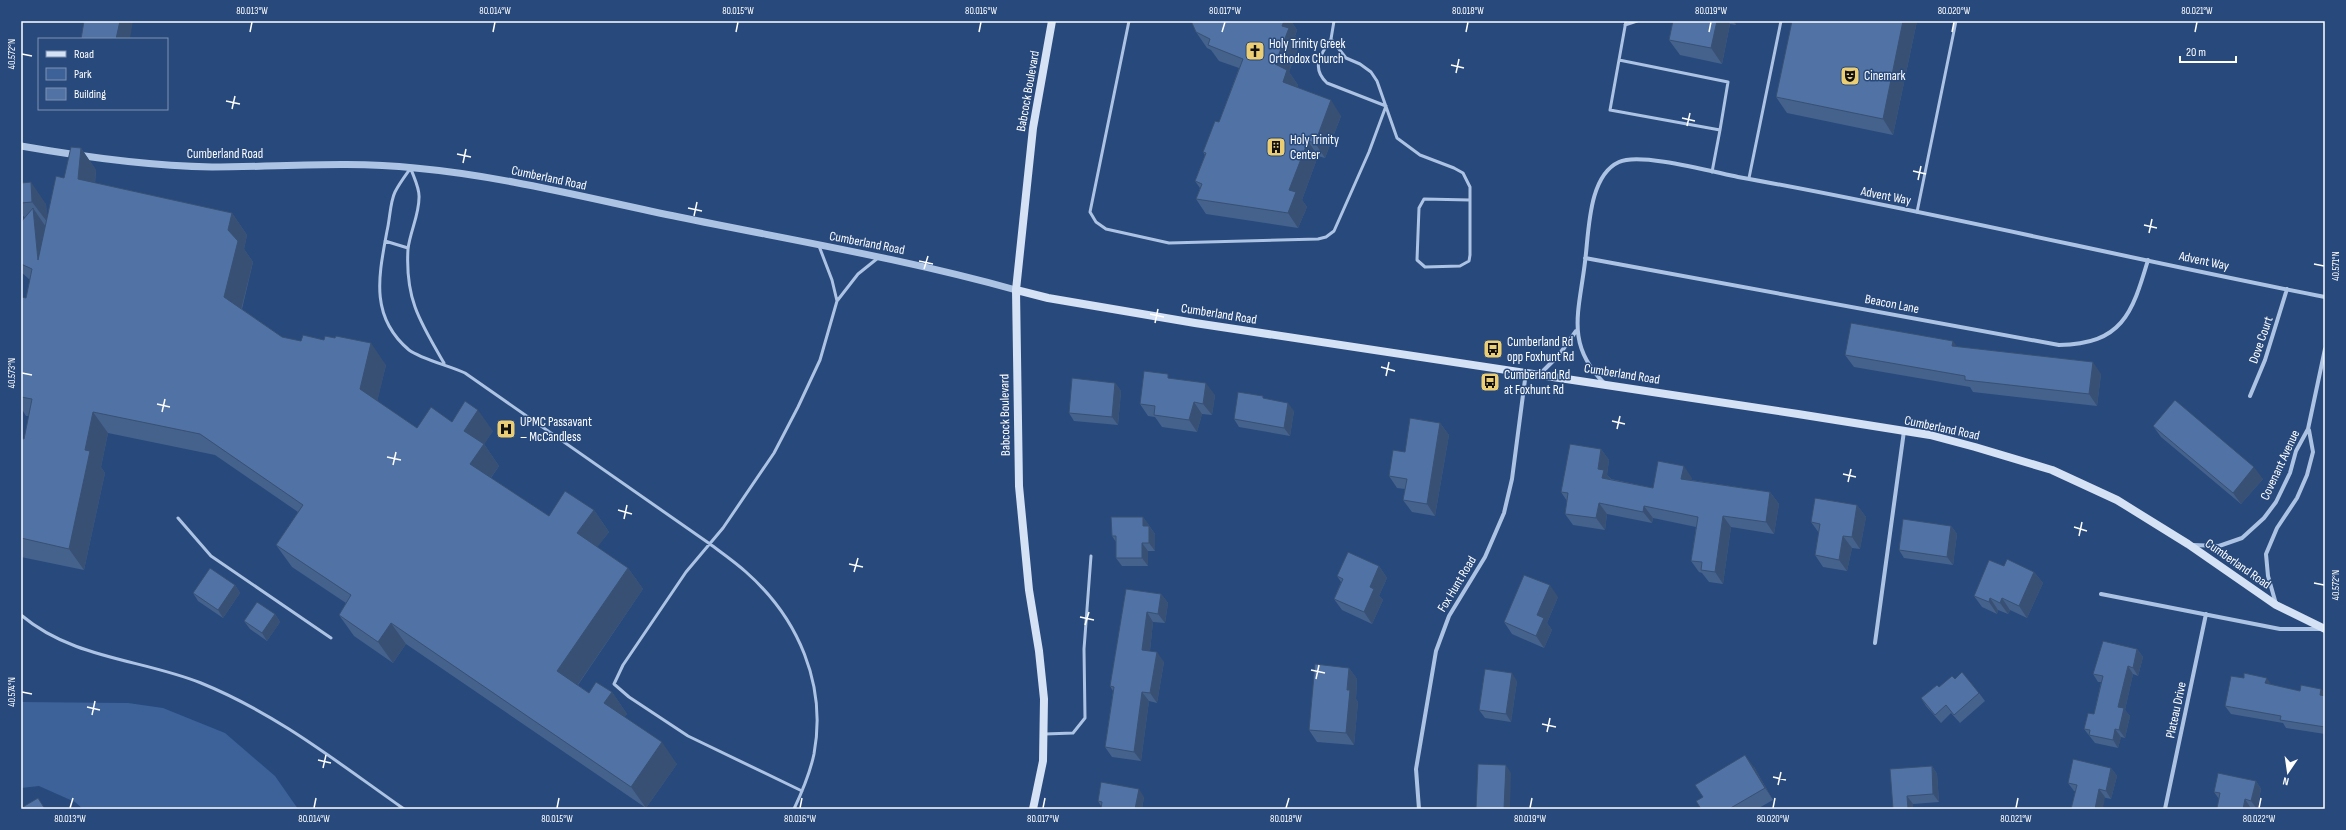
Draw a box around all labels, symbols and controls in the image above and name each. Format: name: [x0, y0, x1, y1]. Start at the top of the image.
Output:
text: 80.013°W: [236, 5, 268, 17]
text: 80.014°W: [479, 5, 511, 17]
text: 80.015°W: [722, 5, 754, 17]
text: 80.016°W: [965, 5, 997, 17]
text: 80.017°W: [1209, 5, 1241, 17]
text: 80.018°W: [1452, 5, 1484, 17]
text: 80.019°W: [1695, 5, 1727, 17]
text: 80.020°W: [1938, 5, 1971, 17]
text: 80.021°W: [2181, 5, 2213, 17]
place label: Holy Trinity Greek Orthodox Church: [1269, 36, 1346, 67]
legend: [38, 38, 168, 110]
scale bar: [2180, 38, 2236, 64]
text: 40.572°N: [6, 39, 18, 69]
church icon: Holy Trinity Greek Orthodox Church: [1244, 40, 1266, 62]
text: 20 m: [2186, 45, 2206, 60]
text: Road: [74, 47, 94, 62]
street label: Babcock Boulevard: [1013, 49, 1043, 133]
theatre icon: Cinemark: [1839, 65, 1861, 87]
text: Park: [74, 67, 92, 82]
place label: Cinemark: [1864, 68, 1906, 84]
text: Building: [74, 87, 106, 102]
place label: Holy Trinity Center: [1290, 132, 1339, 163]
building icon: Holy Trinity Center: [1265, 136, 1287, 158]
street label: Cumberland Road: [187, 146, 263, 162]
street label: Cumberland Road: [510, 162, 588, 194]
street label: Advent Way: [1859, 183, 1912, 209]
street label: Cumberland Road: [828, 228, 906, 258]
street label: Advent Way: [2177, 248, 2230, 274]
text: 40.571°N: [2330, 251, 2342, 281]
street label: Beacon Lane: [1864, 291, 1920, 317]
street label: Cumberland Road: [1180, 300, 1258, 328]
street label: Dove Court: [2245, 314, 2277, 366]
place label: Cumberland Rd opp Foxhunt Rd: [1507, 334, 1574, 365]
bus stop icon: Cumberland Rd opp Foxhunt Rd: [1482, 338, 1504, 360]
text: 40.573°N: [6, 358, 18, 388]
street label: Cumberland Road: [1583, 360, 1661, 388]
place label: Cumberland Rd at Foxhunt Rd: [1504, 367, 1570, 398]
bus stop icon: Cumberland Rd at Foxhunt Rd: [1479, 371, 1501, 393]
street label: Babcock Boulevard: [996, 374, 1014, 456]
street label: Cumberland Road: [1903, 412, 1981, 444]
place label: UPMC Passavant – McCandless: [520, 414, 592, 445]
hospital icon: UPMC Passavant – McCandless: [495, 418, 517, 440]
street label: Covenant Avenue: [2257, 427, 2303, 503]
street label: Cumberland Road: [2202, 535, 2274, 593]
street label: Fox Hunt Road: [1434, 553, 1480, 615]
text: 40.572°N: [2330, 570, 2342, 600]
text: 40.574°N: [6, 677, 18, 707]
street label: Plateau Drive: [2162, 680, 2190, 740]
north arrow: [2268, 752, 2308, 792]
text: N: [2281, 774, 2290, 788]
text: 80.013°W: [54, 813, 86, 825]
text: 80.014°W: [298, 813, 330, 825]
text: 80.015°W: [541, 813, 573, 825]
text: 80.016°W: [784, 813, 816, 825]
text: 80.017°W: [1027, 813, 1059, 825]
text: 80.018°W: [1270, 813, 1302, 825]
text: 80.019°W: [1514, 813, 1546, 825]
text: 80.020°W: [1757, 813, 1790, 825]
text: 80.021°W: [2000, 813, 2032, 825]
text: 80.022°W: [2243, 813, 2276, 825]

